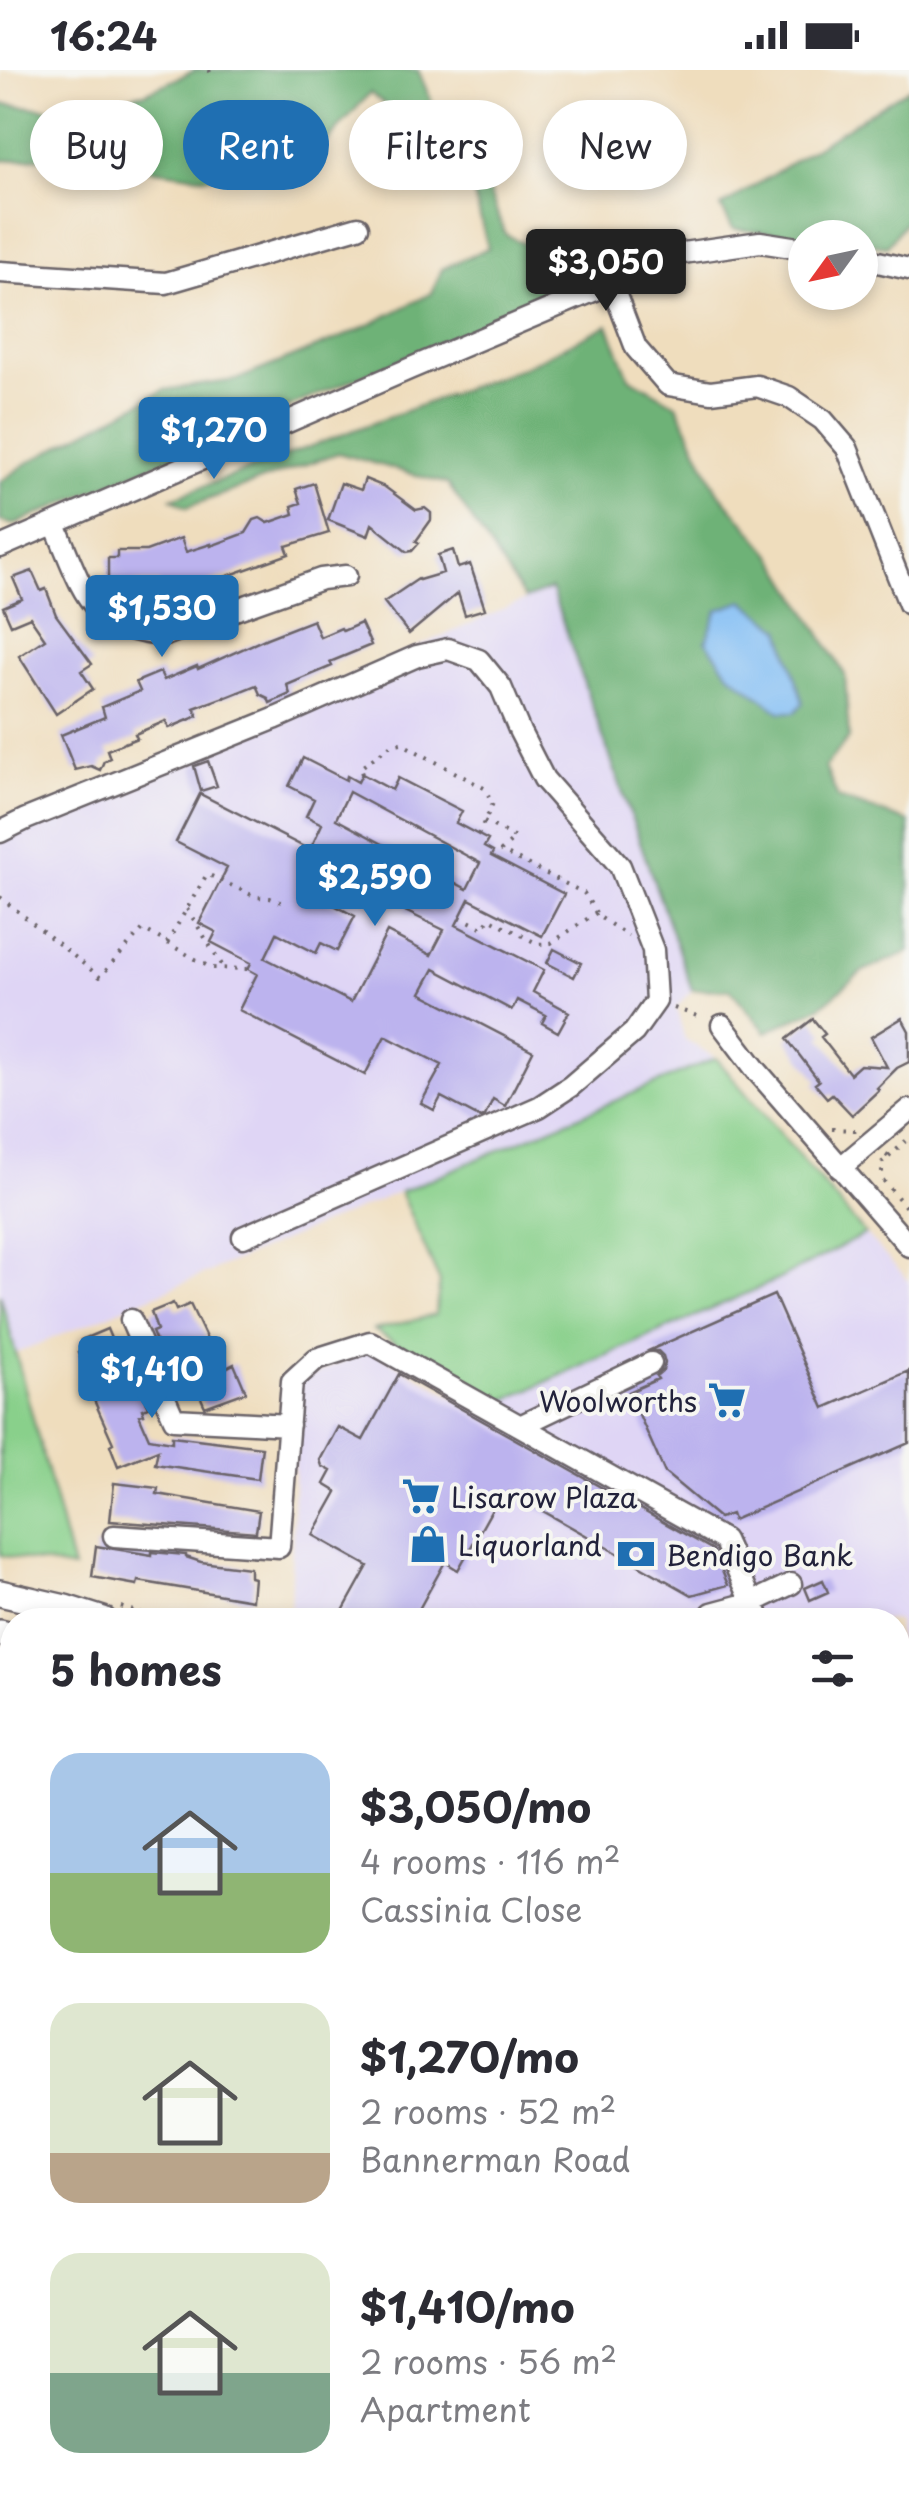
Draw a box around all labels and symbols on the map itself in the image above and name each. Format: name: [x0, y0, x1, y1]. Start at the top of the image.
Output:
north arrow: [788, 220, 878, 310]
pin: $3,050: [525, 229, 687, 314]
pin: $1,270: [133, 397, 295, 482]
pin: $1,530: [81, 575, 243, 660]
pin: $2,590: [294, 844, 456, 929]
pin: $1,410: [71, 1336, 233, 1421]
place label: Woolworths: [539, 1379, 697, 1422]
supermarket icon: Woolworths: [706, 1379, 748, 1421]
supermarket icon: Lisarow Plaza: [400, 1475, 442, 1517]
place label: Lisarow Plaza: [451, 1475, 638, 1518]
shop icon: Liquorland: [407, 1523, 449, 1565]
place label: Liquorland: [458, 1523, 602, 1566]
bank icon: Bendigo Bank: [615, 1533, 657, 1575]
place label: Bendigo Bank: [666, 1533, 853, 1576]

